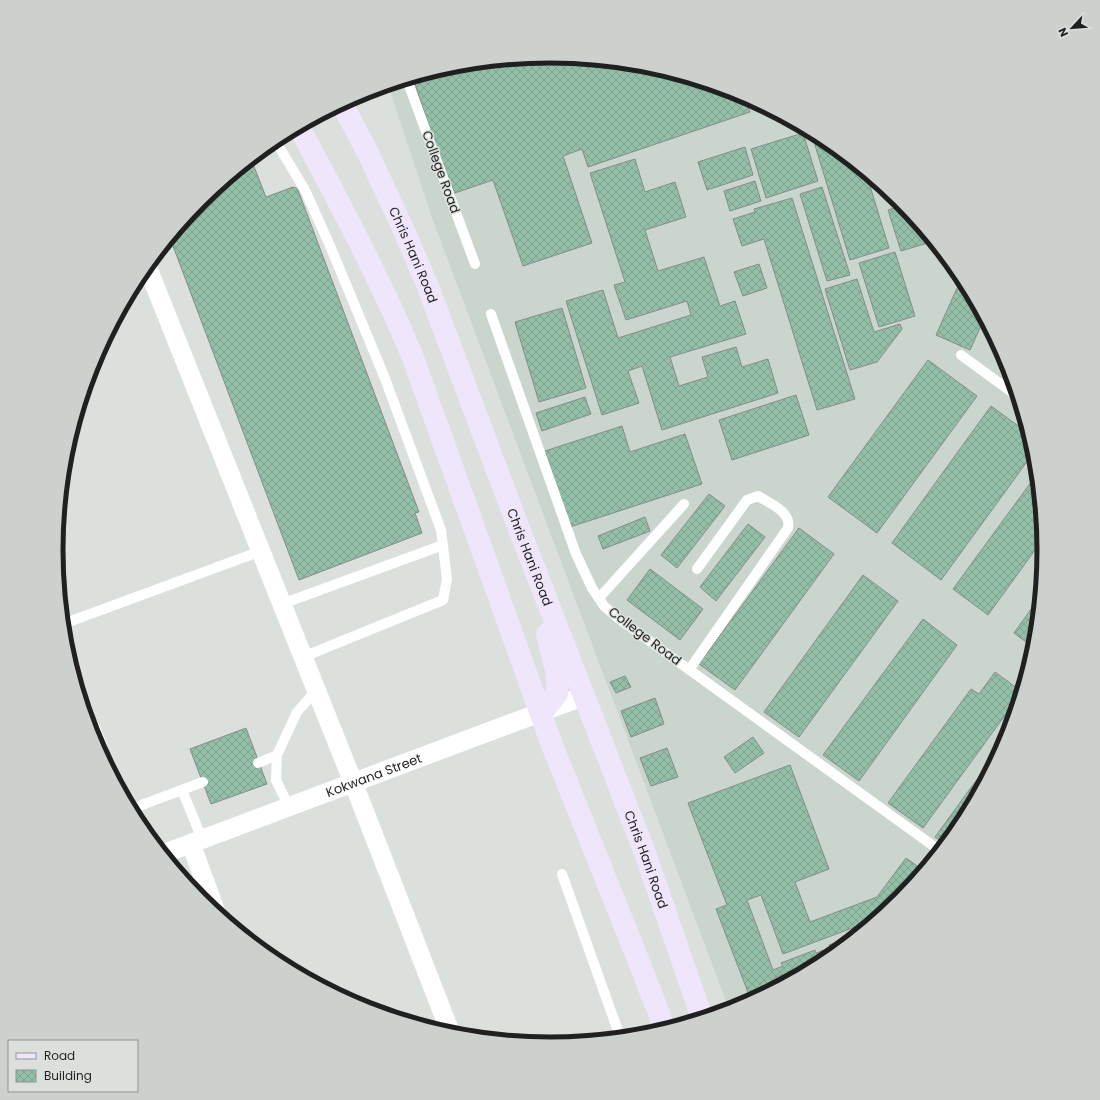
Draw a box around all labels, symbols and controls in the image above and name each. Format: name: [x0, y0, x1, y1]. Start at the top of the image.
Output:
north arrow: [1052, 8, 1092, 48]
text: N: [1054, 25, 1072, 40]
street label: College Road: [417, 128, 465, 216]
street label: Chris Hani Road: [384, 203, 443, 306]
street label: Chris Hani Road: [503, 505, 558, 609]
street label: College Road: [605, 602, 685, 670]
street label: Kokwana Street: [323, 748, 425, 802]
street label: Chris Hani Road: [620, 807, 673, 911]
legend: [8, 1040, 138, 1092]
text: Road: [44, 1047, 75, 1064]
text: Building: [44, 1067, 92, 1084]

